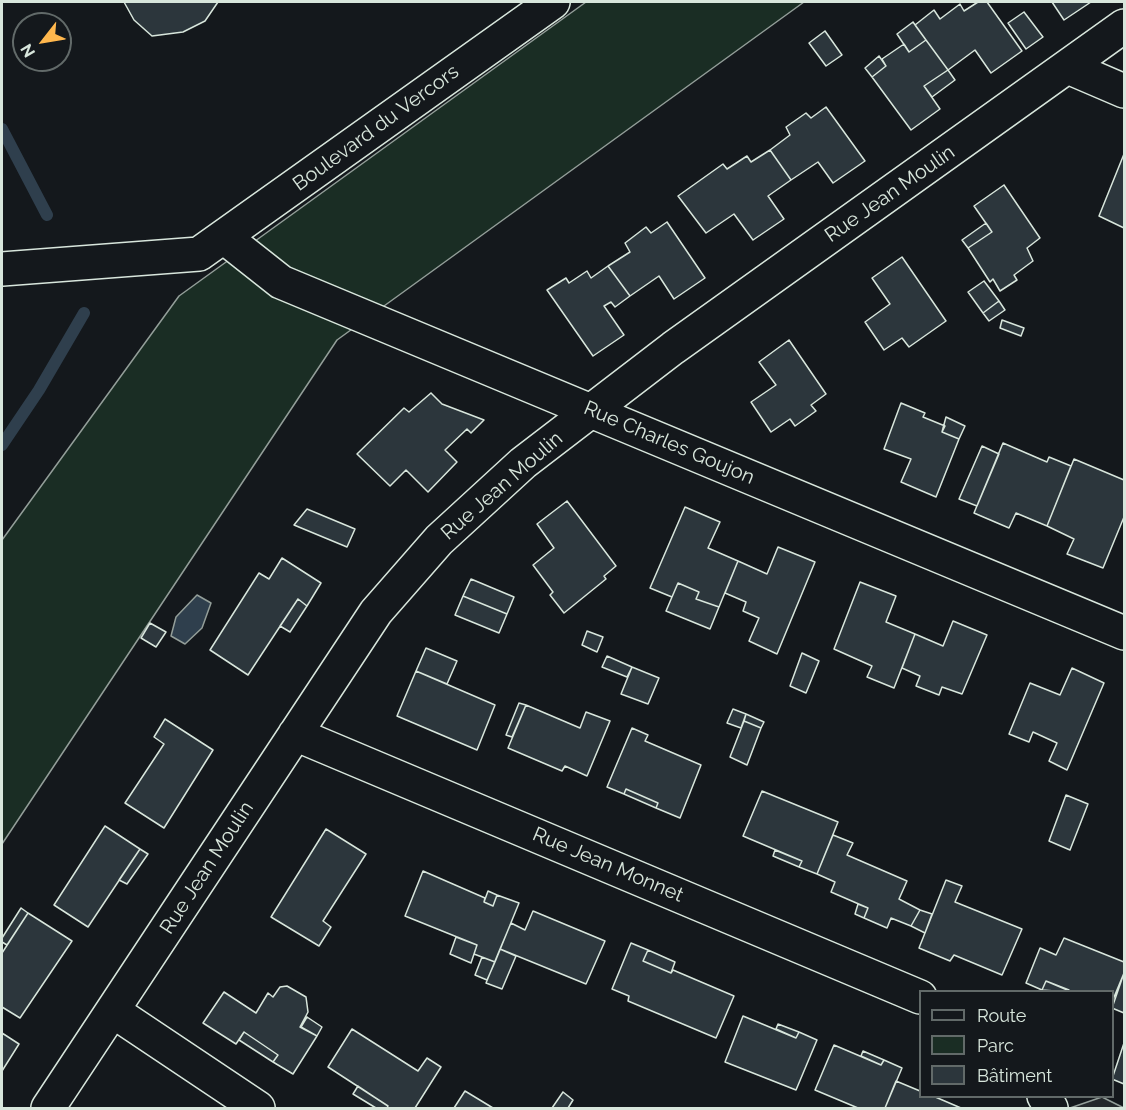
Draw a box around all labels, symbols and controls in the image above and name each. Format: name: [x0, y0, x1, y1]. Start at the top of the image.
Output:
north arrow: [12, 12, 72, 72]
text: N: [17, 40, 39, 61]
street label: Boulevard du Vercors: [288, 60, 464, 196]
street label: Rue Jean Moulin: [820, 140, 960, 248]
street label: Rue Charles Goujon: [580, 396, 758, 490]
street label: Rue Jean Moulin: [436, 427, 568, 545]
street label: Rue Jean Moulin: [155, 797, 259, 939]
street label: Rue Jean Monnet: [529, 822, 687, 908]
legend: [919, 990, 1114, 1098]
text: Route: [977, 1005, 1026, 1026]
text: Parc: [977, 1035, 1014, 1056]
text: Bâtiment: [977, 1065, 1052, 1086]

